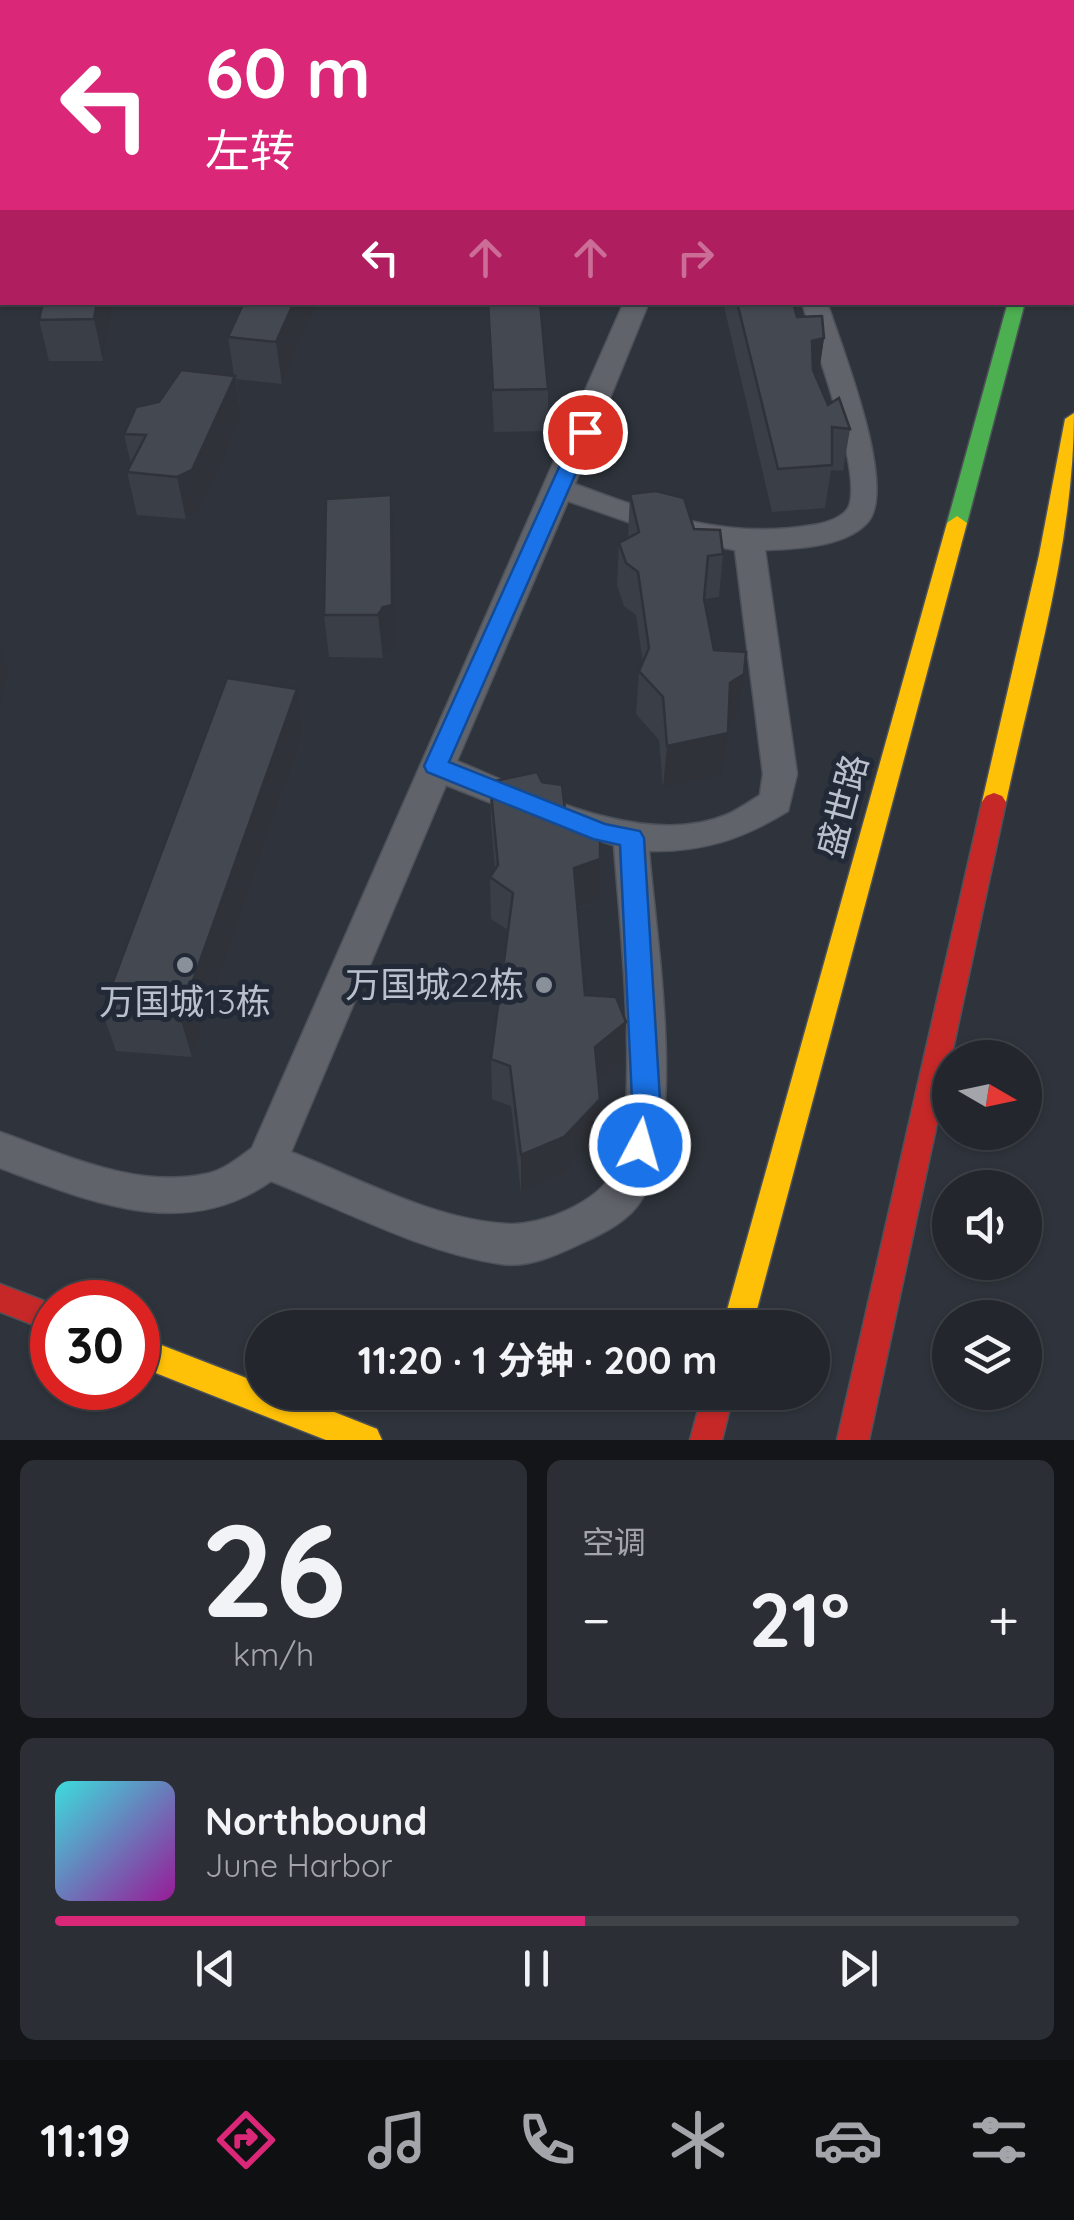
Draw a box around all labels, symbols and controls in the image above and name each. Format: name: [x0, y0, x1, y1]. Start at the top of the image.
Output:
text: 60 m: [205, 28, 371, 116]
icon: left: [40, 40, 170, 170]
text: 左转: [205, 122, 295, 178]
icon: left: [353, 230, 408, 285]
icon: ahead: [458, 230, 513, 285]
icon: ahead: [563, 230, 618, 285]
icon: right: [668, 230, 723, 285]
pin: [543, 390, 628, 475]
icon: arrive: [558, 405, 613, 460]
street label: 盛世路: [807, 749, 877, 862]
marker: 万国城13栋: [174, 954, 196, 976]
place label: 万国城22栋: [345, 962, 524, 1006]
marker: 万国城22栋: [533, 974, 555, 996]
place label: 万国城13栋: [99, 979, 271, 1023]
north arrow: [932, 1040, 1042, 1150]
map controls: [932, 1040, 1042, 1410]
position arrow: [588, 1093, 692, 1197]
button: sound: [932, 1170, 1042, 1280]
speed limit sign: 30: [30, 1280, 160, 1410]
button: layers: [932, 1300, 1042, 1410]
text: 11:20 · 1 分钟 · 200 m: [358, 1336, 717, 1384]
text: 26: [201, 1487, 346, 1650]
text: 空调: [582, 1522, 646, 1562]
text: 21°: [749, 1572, 850, 1666]
text: −: [582, 1585, 611, 1654]
text: +: [988, 1585, 1019, 1654]
text: km/h: [233, 1634, 314, 1674]
text: Northbound: [205, 1797, 427, 1845]
text: June Harbor: [205, 1845, 393, 1885]
icon: previous: [188, 1941, 243, 1996]
icon: pause: [509, 1941, 564, 1996]
icon: next: [831, 1941, 886, 1996]
icon: directions: [211, 2105, 281, 2175]
icon: music: [362, 2105, 432, 2175]
icon: phone: [512, 2105, 582, 2175]
icon: climate: [663, 2105, 733, 2175]
icon: car: [813, 2105, 883, 2175]
icon: filters: [964, 2105, 1034, 2175]
text: 11:19: [40, 2112, 131, 2168]

